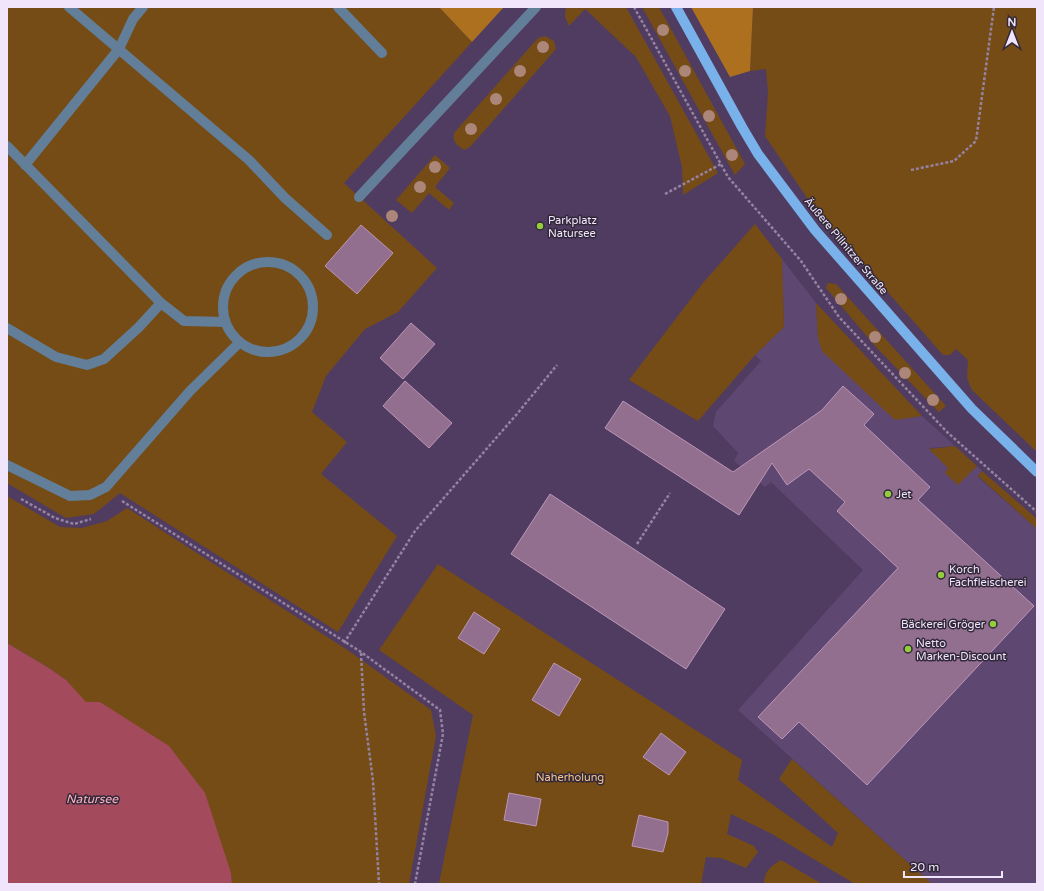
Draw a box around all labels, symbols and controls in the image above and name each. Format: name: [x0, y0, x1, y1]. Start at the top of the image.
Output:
north arrow: [992, 12, 1032, 52]
text: N: [1008, 16, 1016, 29]
street label: Äußere Pillnitzer Straße: [802, 195, 890, 297]
place label: Parkplatz Natursee: [548, 214, 597, 240]
marker: Parkplatz Natursee: [535, 221, 545, 231]
place label: Jet: [896, 488, 912, 501]
marker: Jet: [883, 489, 893, 499]
place label: Korch Fachfleischerei: [949, 563, 1027, 589]
marker: Korch Fachfleischerei: [936, 570, 946, 580]
place label: Bäckerei Gröger: [901, 618, 986, 631]
marker: Bäckerei Gröger: [988, 619, 998, 629]
place label: Netto Marken-Discount: [916, 637, 1006, 663]
marker: Netto Marken-Discount: [903, 644, 913, 654]
park label: Naherholung: [536, 771, 604, 784]
water label: Natursee: [66, 792, 119, 806]
scale bar: [904, 853, 1002, 879]
text: 20 m: [910, 860, 939, 874]

